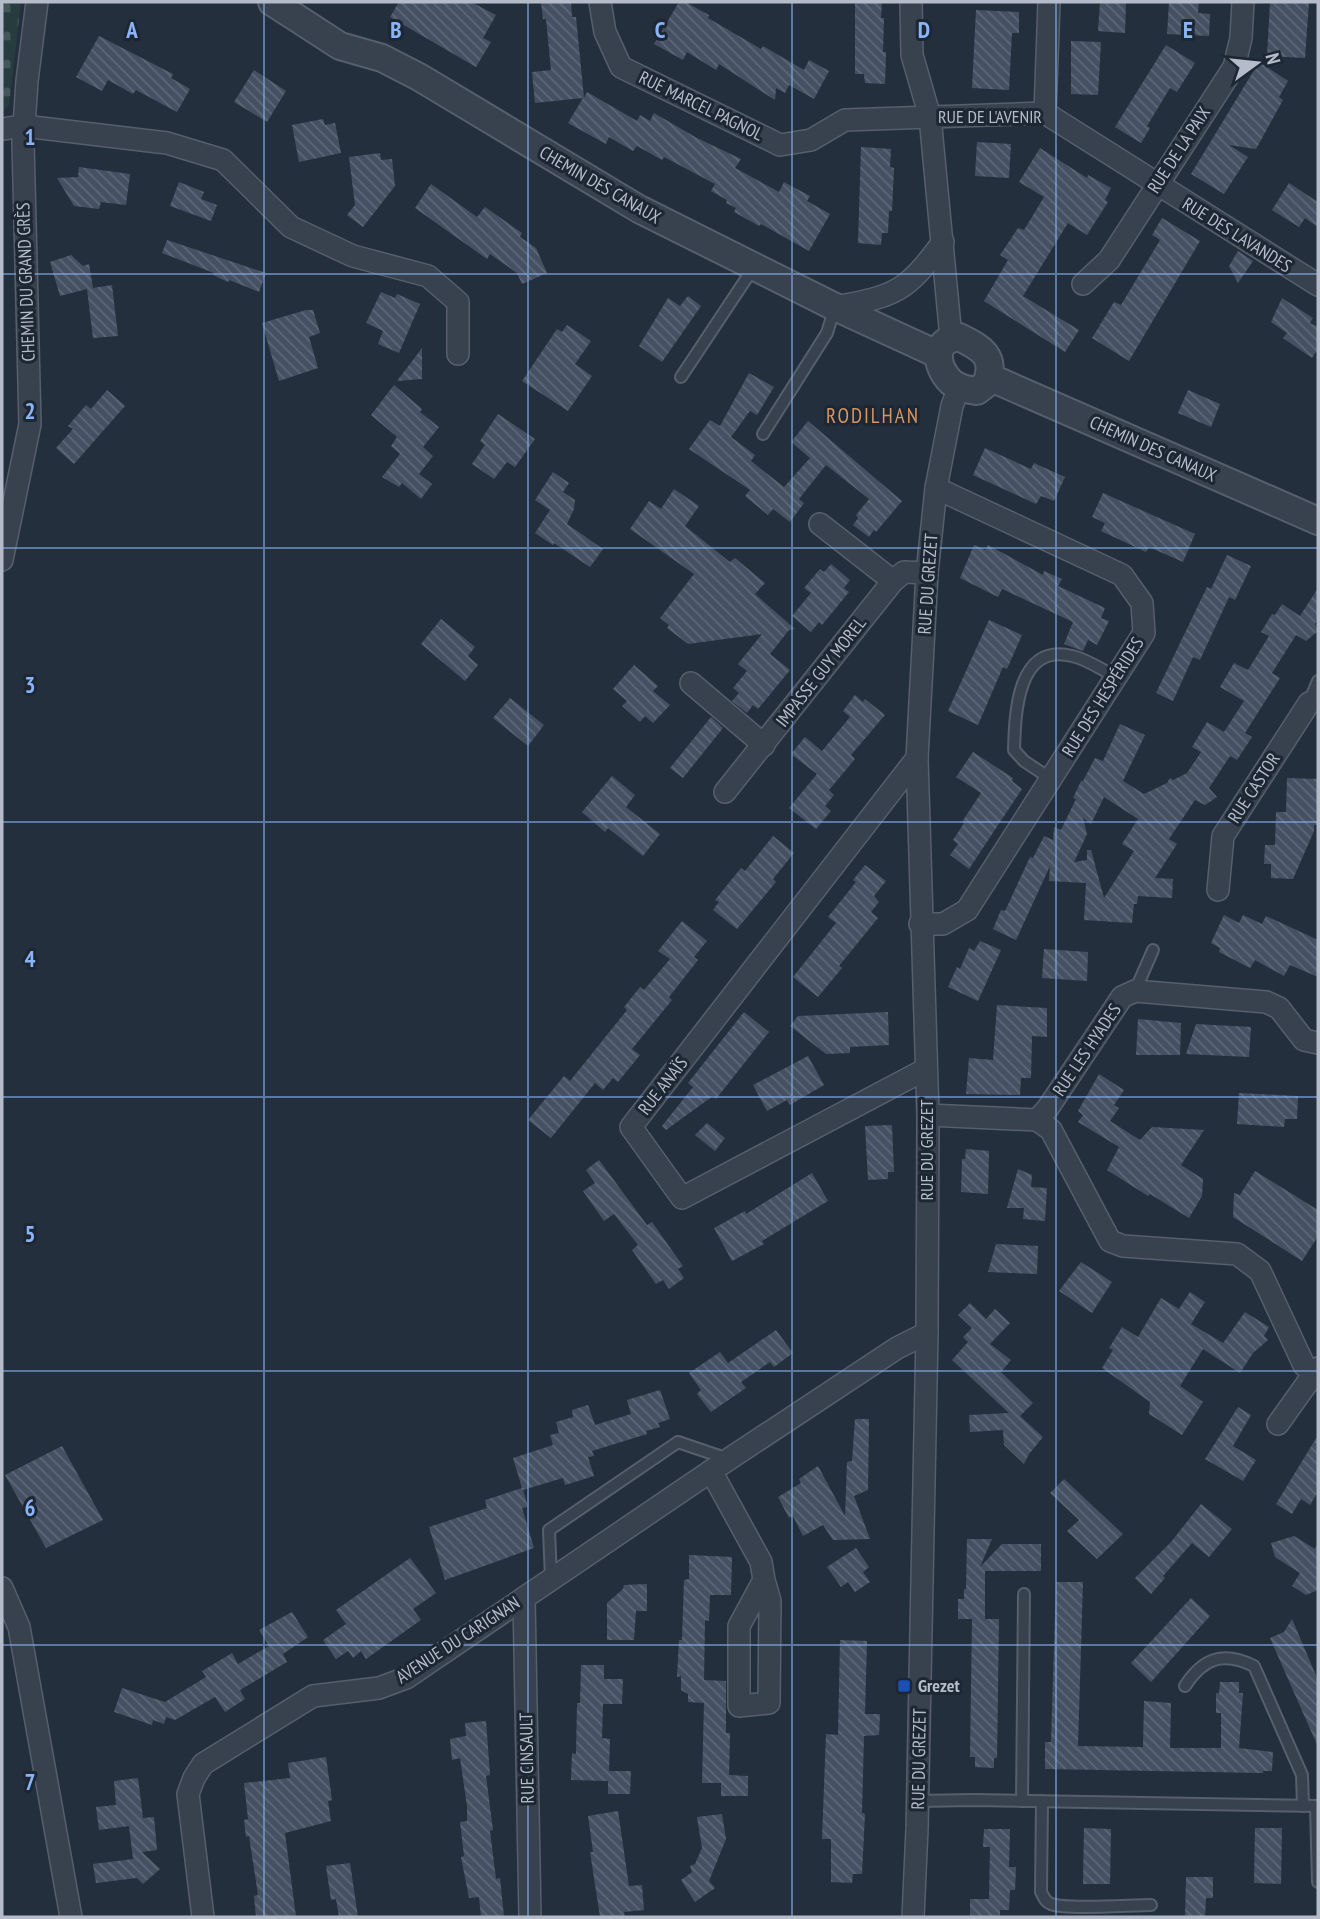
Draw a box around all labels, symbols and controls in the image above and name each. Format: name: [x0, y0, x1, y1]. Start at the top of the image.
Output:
text: A: [125, 15, 138, 44]
text: B: [390, 15, 402, 44]
text: C: [655, 15, 666, 44]
text: D: [918, 15, 930, 44]
text: E: [1183, 15, 1193, 44]
north arrow: [1222, 28, 1292, 98]
text: N: [1261, 51, 1286, 67]
street label: RUE MARCEL PAGNOL: [635, 66, 768, 146]
street label: RUE DE LA PAIX: [1142, 102, 1215, 197]
street label: RUE DE L'AVENIR: [938, 105, 1042, 128]
text: 1: [25, 122, 36, 151]
street label: CHEMIN DES CANAUX: [535, 141, 665, 229]
street label: RUE DES LAVANDES: [1178, 192, 1296, 277]
street label: CHEMIN DU GRAND GRÈS: [11, 202, 40, 362]
text: 2: [25, 396, 36, 425]
district label: RODILHAN: [826, 402, 920, 429]
street label: CHEMIN DES CANAUX: [1086, 410, 1220, 487]
street label: RUE DU GREZET: [913, 533, 942, 635]
street label: IMPASSE GUY MOREL: [770, 612, 871, 731]
street label: RUE DES HESPÉRIDES: [1057, 632, 1149, 761]
text: 3: [25, 670, 36, 699]
street label: RUE CASTOR: [1222, 748, 1285, 827]
text: 4: [25, 944, 36, 973]
street label: RUE LES HYADES: [1047, 999, 1126, 1100]
street label: RUE ANAÏS: [633, 1052, 693, 1119]
street label: RUE DU GREZET: [915, 1099, 938, 1201]
text: 5: [25, 1219, 36, 1248]
text: 6: [25, 1493, 36, 1522]
street label: AVENUE DU CARIGNAN: [391, 1591, 524, 1688]
place label: Grezet: [918, 1674, 960, 1697]
marker: Grezet: [896, 1678, 912, 1694]
street label: RUE DU GREZET: [906, 1708, 931, 1810]
street label: RUE CINSAULT: [514, 1712, 539, 1804]
text: 7: [25, 1767, 36, 1796]

